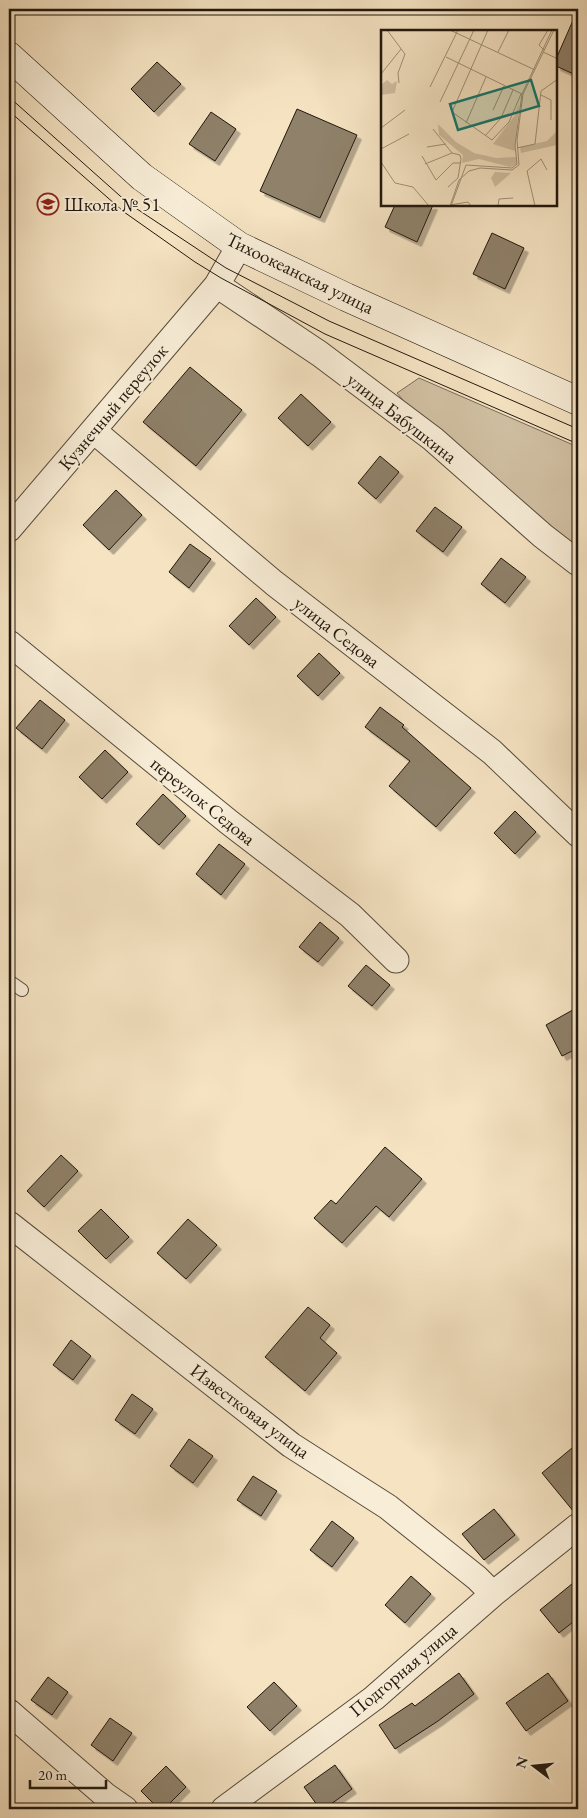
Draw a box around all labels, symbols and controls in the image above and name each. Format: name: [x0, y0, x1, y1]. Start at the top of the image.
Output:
inset map: [381, 30, 557, 206]
school or university icon: Школа № 51: [36, 192, 60, 216]
place label: Школа № 51: [64, 192, 160, 217]
street label: Тихоокеанская улица: [222, 226, 378, 320]
street label: Кузнечный переулок: [53, 338, 173, 476]
street label: улица Бабушкина: [342, 367, 462, 469]
street label: улица Седова: [289, 591, 386, 674]
street label: переулок Седова: [145, 751, 261, 851]
street label: Известковая улица: [185, 1358, 315, 1464]
street label: Подгорная улица: [344, 1617, 462, 1722]
north arrow: [510, 1740, 560, 1790]
text: N: [511, 1754, 532, 1770]
scale bar: [30, 1758, 106, 1790]
text: 20 m: [38, 1765, 67, 1784]

